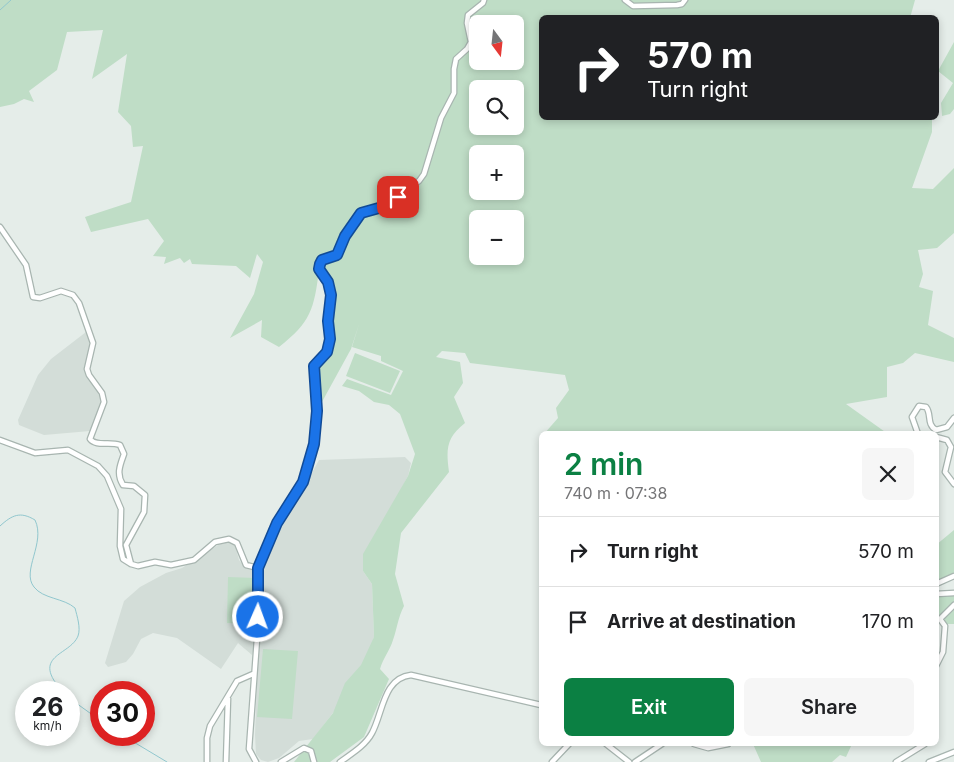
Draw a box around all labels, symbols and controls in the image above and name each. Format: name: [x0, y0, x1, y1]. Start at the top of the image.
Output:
north arrow: [469, 15, 524, 70]
map controls: [469, 15, 524, 265]
text: 570 m: [647, 34, 753, 76]
icon: right: [564, 35, 629, 100]
text: Turn right: [647, 76, 748, 102]
button: search: [469, 80, 524, 135]
button: +: [469, 145, 524, 200]
pin: [377, 176, 419, 218]
icon: arrive: [384, 183, 412, 211]
button: −: [469, 210, 524, 265]
text: 2 min: [564, 446, 643, 482]
button: close: [862, 448, 914, 500]
text: 740 m · 07:38: [564, 483, 667, 503]
icon: right: [564, 538, 592, 566]
text: Turn right: [607, 540, 698, 563]
text: 570 m: [858, 540, 914, 563]
position arrow: [231, 590, 283, 642]
icon: arrive: [564, 608, 592, 636]
text: Arrive at destination: [607, 610, 796, 633]
text: 170 m: [862, 610, 914, 633]
button: Exit: [564, 678, 734, 736]
button: Share: [744, 678, 914, 736]
speed limit sign: 30: [90, 681, 155, 746]
text: 26: [32, 692, 63, 722]
text: km/h: [33, 718, 62, 733]

